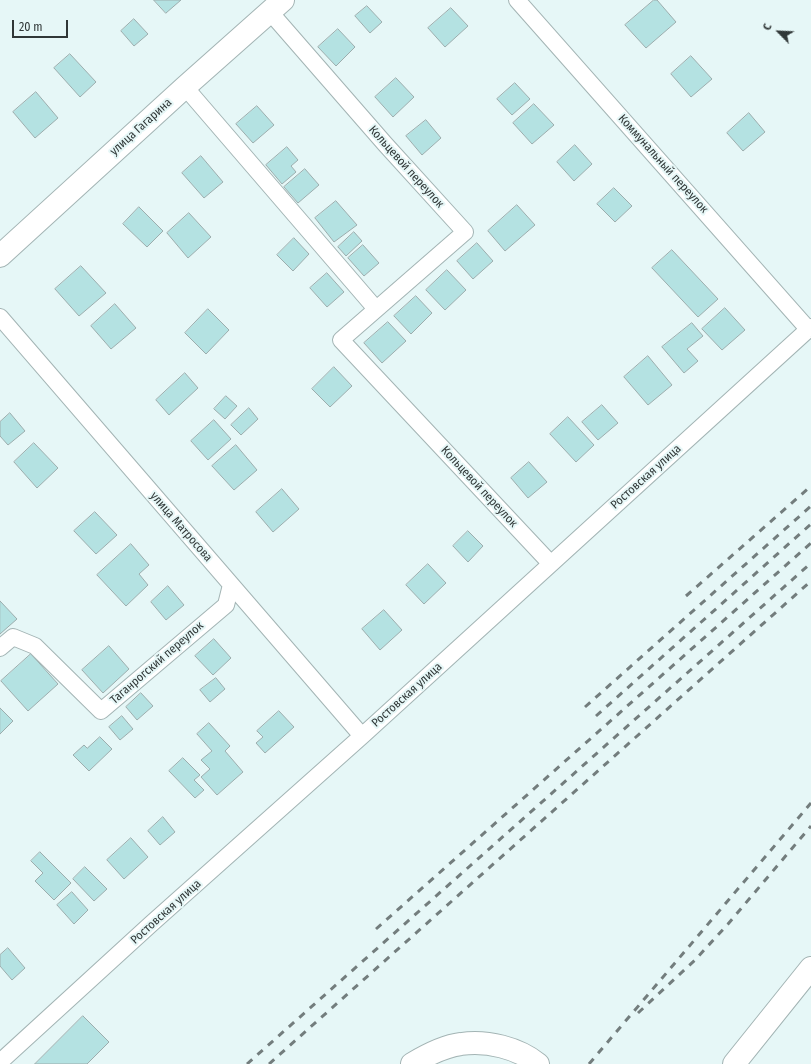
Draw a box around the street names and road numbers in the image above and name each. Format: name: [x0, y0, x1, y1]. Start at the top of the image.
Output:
street label: улица Гагарина: [107, 95, 175, 159]
street label: Коммунальный переулок: [615, 112, 711, 216]
street label: Кольцевой переулок: [365, 123, 447, 211]
street label: Ростовская улица: [608, 442, 684, 512]
street label: Кольцевой переулок: [438, 443, 520, 531]
street label: улица Матросова: [147, 489, 215, 565]
street label: Таганрогский переулок: [107, 619, 207, 707]
street label: Ростовская улица: [369, 660, 445, 730]
street label: Ростовская улица: [128, 877, 204, 947]

